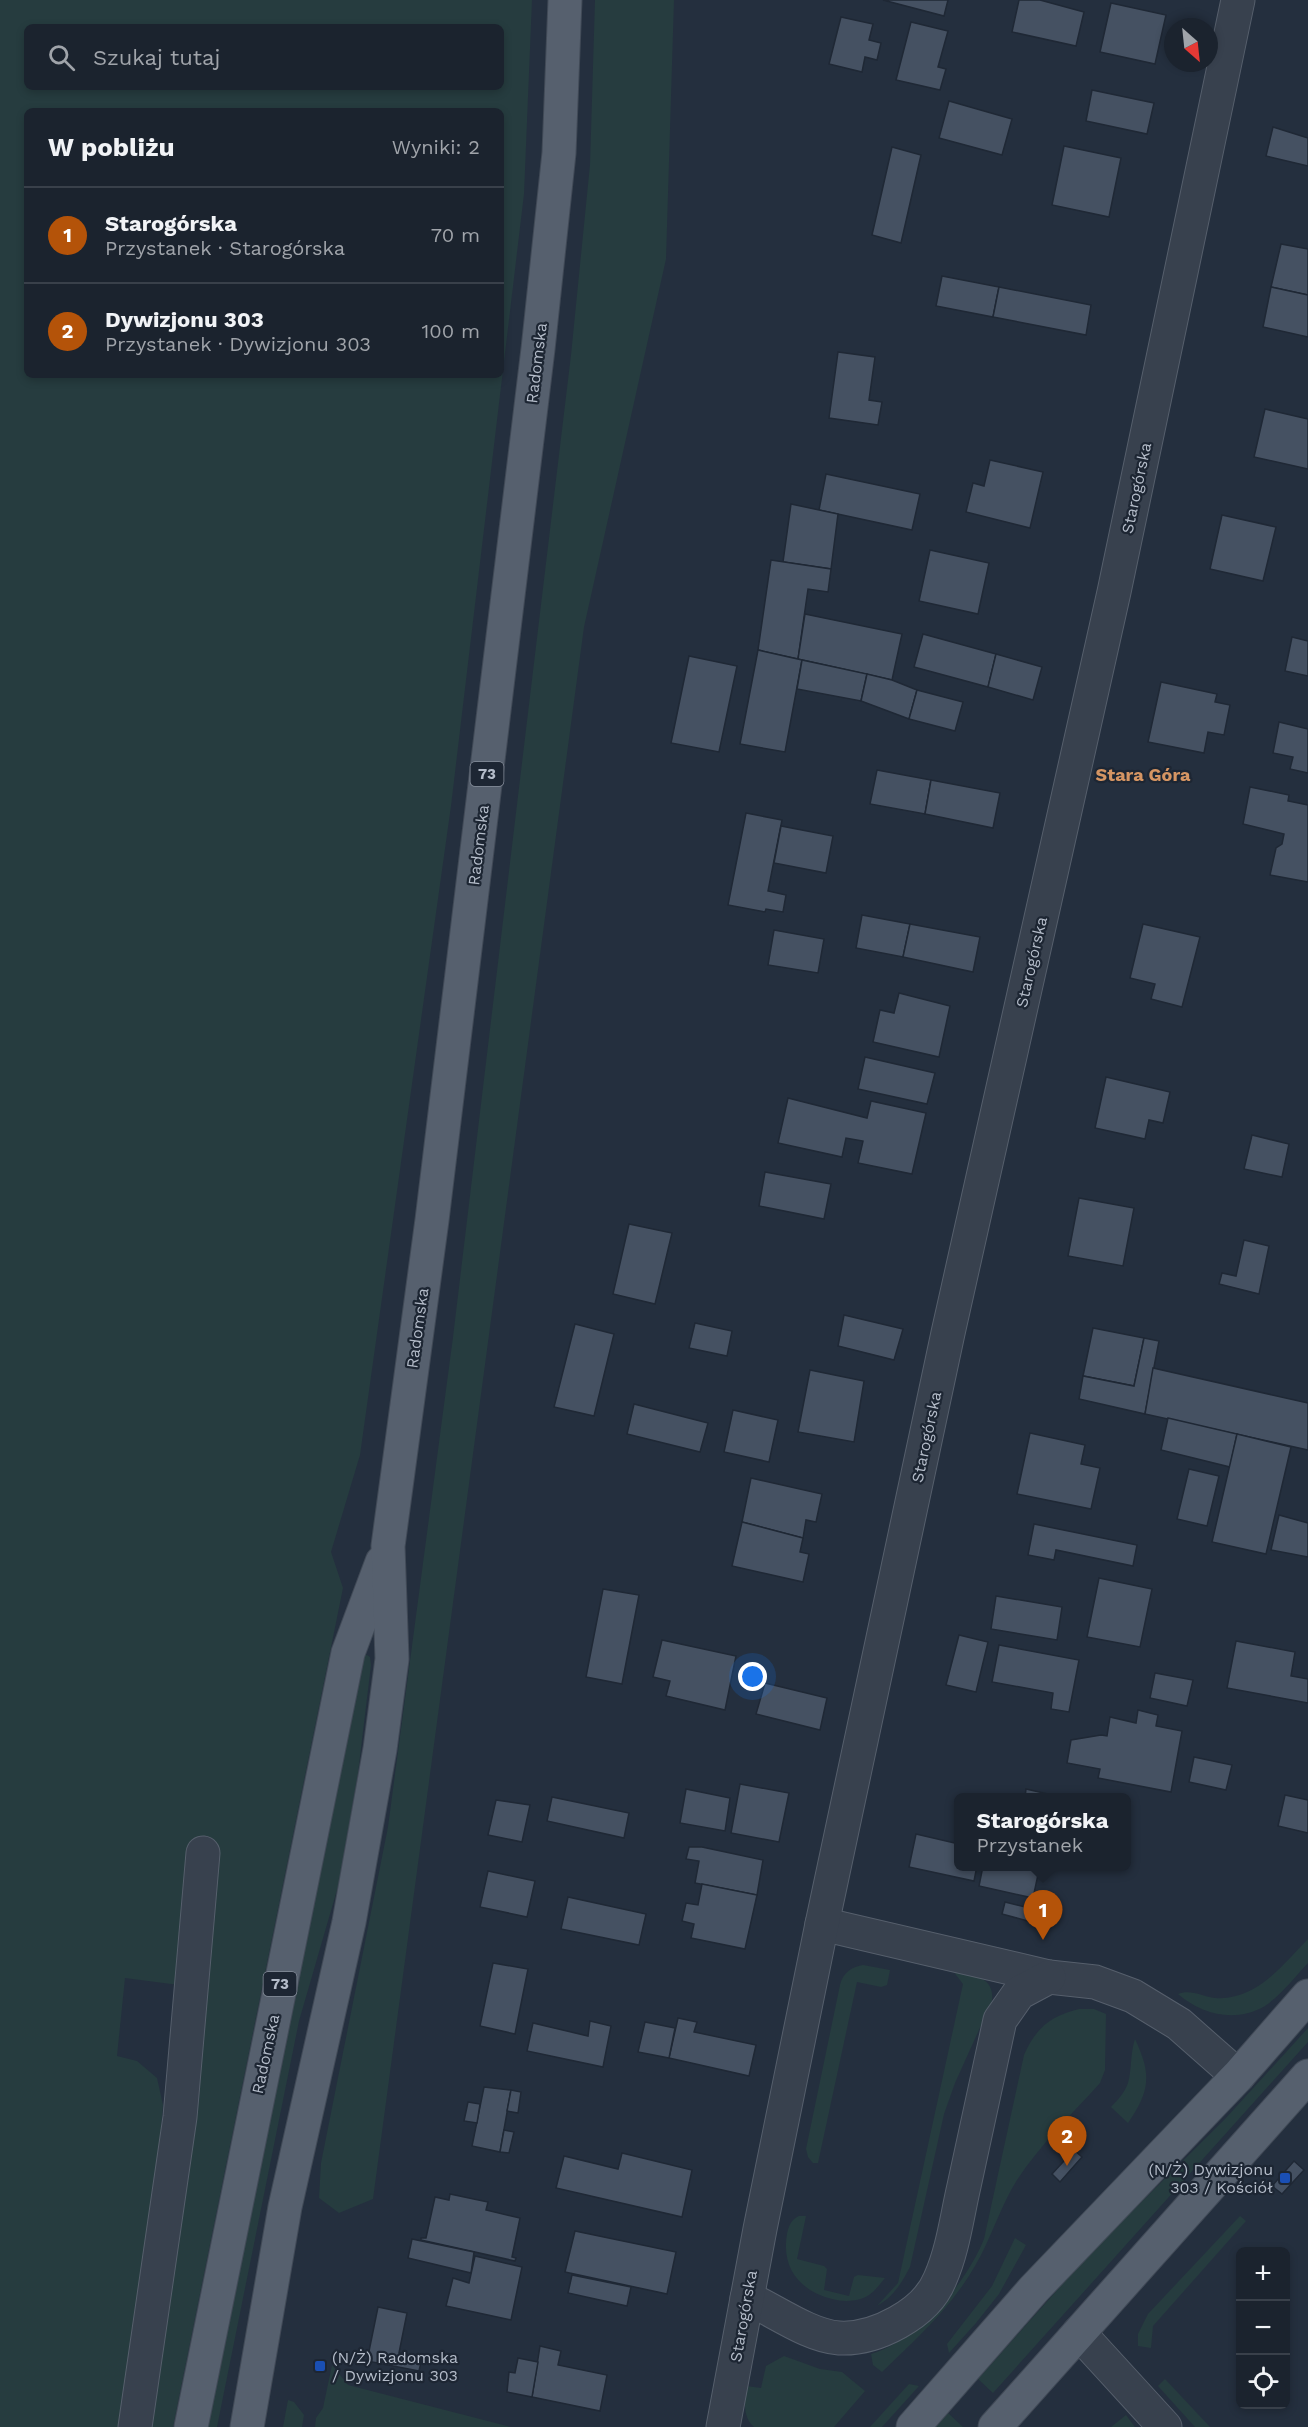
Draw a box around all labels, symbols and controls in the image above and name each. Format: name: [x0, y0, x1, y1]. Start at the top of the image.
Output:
north arrow: [1164, 18, 1218, 72]
search box: [24, 24, 504, 90]
icon: search: [45, 41, 78, 74]
text: Szukaj tutaj: [93, 45, 220, 70]
text: W pobliżu: [48, 132, 175, 162]
text: Wyniki: 2: [392, 135, 480, 159]
text: Starogórska: [105, 211, 237, 236]
text: 1: [63, 223, 72, 247]
text: 70 m: [431, 223, 480, 247]
text: Przystanek · Starogórska: [105, 236, 345, 260]
text: Dywizjonu 303: [105, 307, 264, 332]
text: 2: [62, 319, 73, 343]
text: 100 m: [421, 319, 480, 343]
street label: Radomska: [522, 322, 551, 404]
text: Przystanek · Dywizjonu 303: [105, 332, 371, 356]
street label: Starogórska: [1118, 441, 1155, 535]
road number: 73: [470, 762, 504, 786]
district label: Stara Góra: [1096, 764, 1191, 785]
street label: Radomska: [464, 804, 493, 886]
street label: Starogórska: [1012, 915, 1051, 1009]
street label: Radomska: [402, 1287, 433, 1369]
street label: Starogórska: [908, 1390, 945, 1484]
your location: [738, 1662, 767, 1691]
popup: [954, 1793, 1131, 1871]
text: Starogórska: [977, 1808, 1108, 1833]
text: Przystanek: [977, 1833, 1083, 1857]
pin: 1: [1024, 1890, 1062, 1940]
road number: 73: [264, 1972, 296, 1996]
street label: Radomska: [248, 2013, 283, 2096]
pin: 2: [1048, 2116, 1086, 2166]
place label: (N/Ż) Dywizjonu 303 / Kościół: [1148, 2160, 1273, 2197]
marker: (N/Ż) Dywizjonu 303 / Kościół: [1278, 2171, 1292, 2185]
map controls: [1236, 2247, 1290, 2409]
button: +: [1236, 2247, 1290, 2301]
street label: Starogórska: [726, 2269, 761, 2363]
button: −: [1236, 2301, 1290, 2355]
place label: (N/Ż) Radomska / Dywizjonu 303: [332, 2348, 458, 2385]
button: locate: [1236, 2355, 1290, 2409]
marker: (N/Ż) Radomska / Dywizjonu 303: [313, 2359, 327, 2373]

